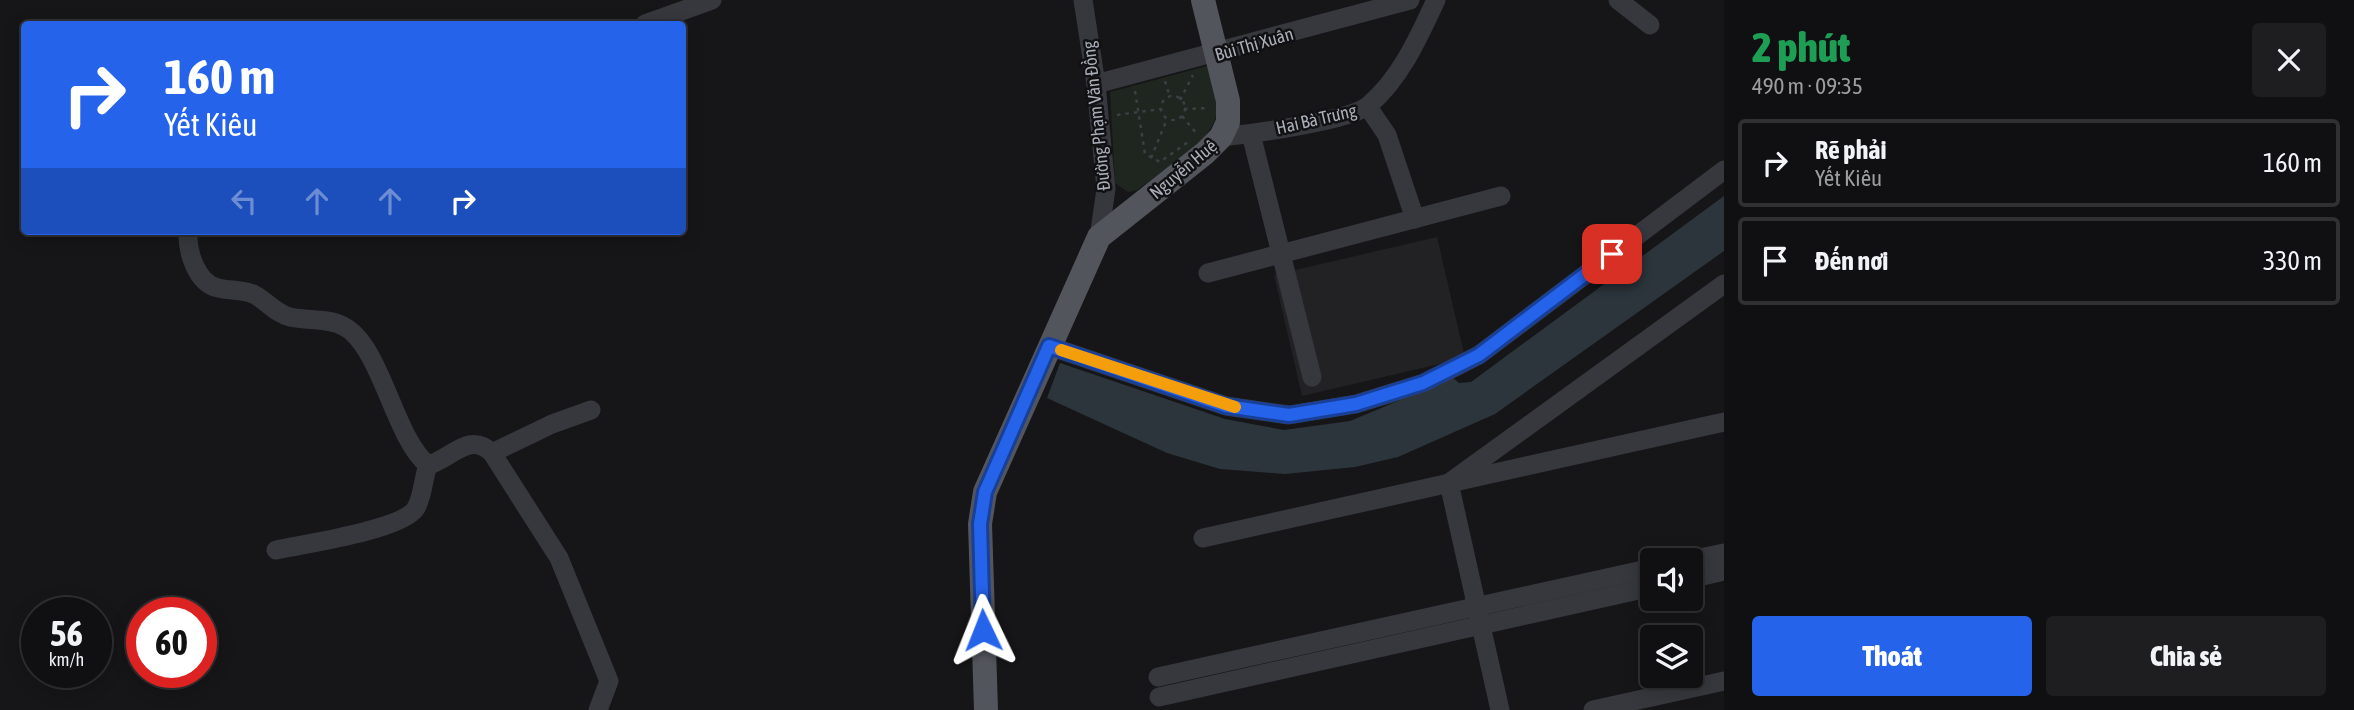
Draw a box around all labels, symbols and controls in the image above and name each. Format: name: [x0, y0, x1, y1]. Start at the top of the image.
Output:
street label: Bùi Thị Xuân: [1212, 23, 1296, 65]
text: 2 phút: [1752, 23, 1850, 71]
button: close: [2252, 23, 2326, 97]
street label: Đường Phạm Văn Đồng: [1077, 40, 1114, 192]
text: 160 m: [164, 48, 275, 104]
icon: right: [49, 49, 140, 140]
text: 490 m · 09:35: [1752, 73, 1863, 99]
street label: Hai Bà Trưng: [1274, 99, 1359, 138]
text: Yết Kiêu: [164, 106, 257, 143]
street label: Nguyễn Huệ: [1145, 135, 1221, 203]
text: Rẽ phải: [1815, 135, 1886, 165]
icon: right: [1756, 144, 1794, 182]
text: 160 m: [2263, 148, 2322, 178]
text: Yết Kiêu: [1815, 165, 1882, 191]
icon: left: [225, 182, 263, 220]
icon: ahead: [298, 182, 336, 220]
icon: ahead: [371, 182, 409, 220]
icon: right: [444, 182, 482, 220]
pin: [1582, 224, 1642, 284]
icon: arrive: [1593, 235, 1631, 273]
icon: arrive: [1756, 242, 1794, 280]
text: Đến nơi: [1815, 246, 1888, 276]
text: 330 m: [2263, 246, 2322, 276]
map controls: [1640, 548, 1703, 688]
button: sound: [1640, 548, 1703, 611]
position arrow: [946, 593, 1020, 667]
speed limit sign: 60: [126, 597, 217, 688]
text: 56: [50, 613, 83, 653]
button: Thoát: [1752, 616, 2032, 696]
button: Chia sẻ: [2046, 616, 2326, 696]
button: layers: [1640, 625, 1703, 688]
text: km/h: [49, 649, 84, 670]

